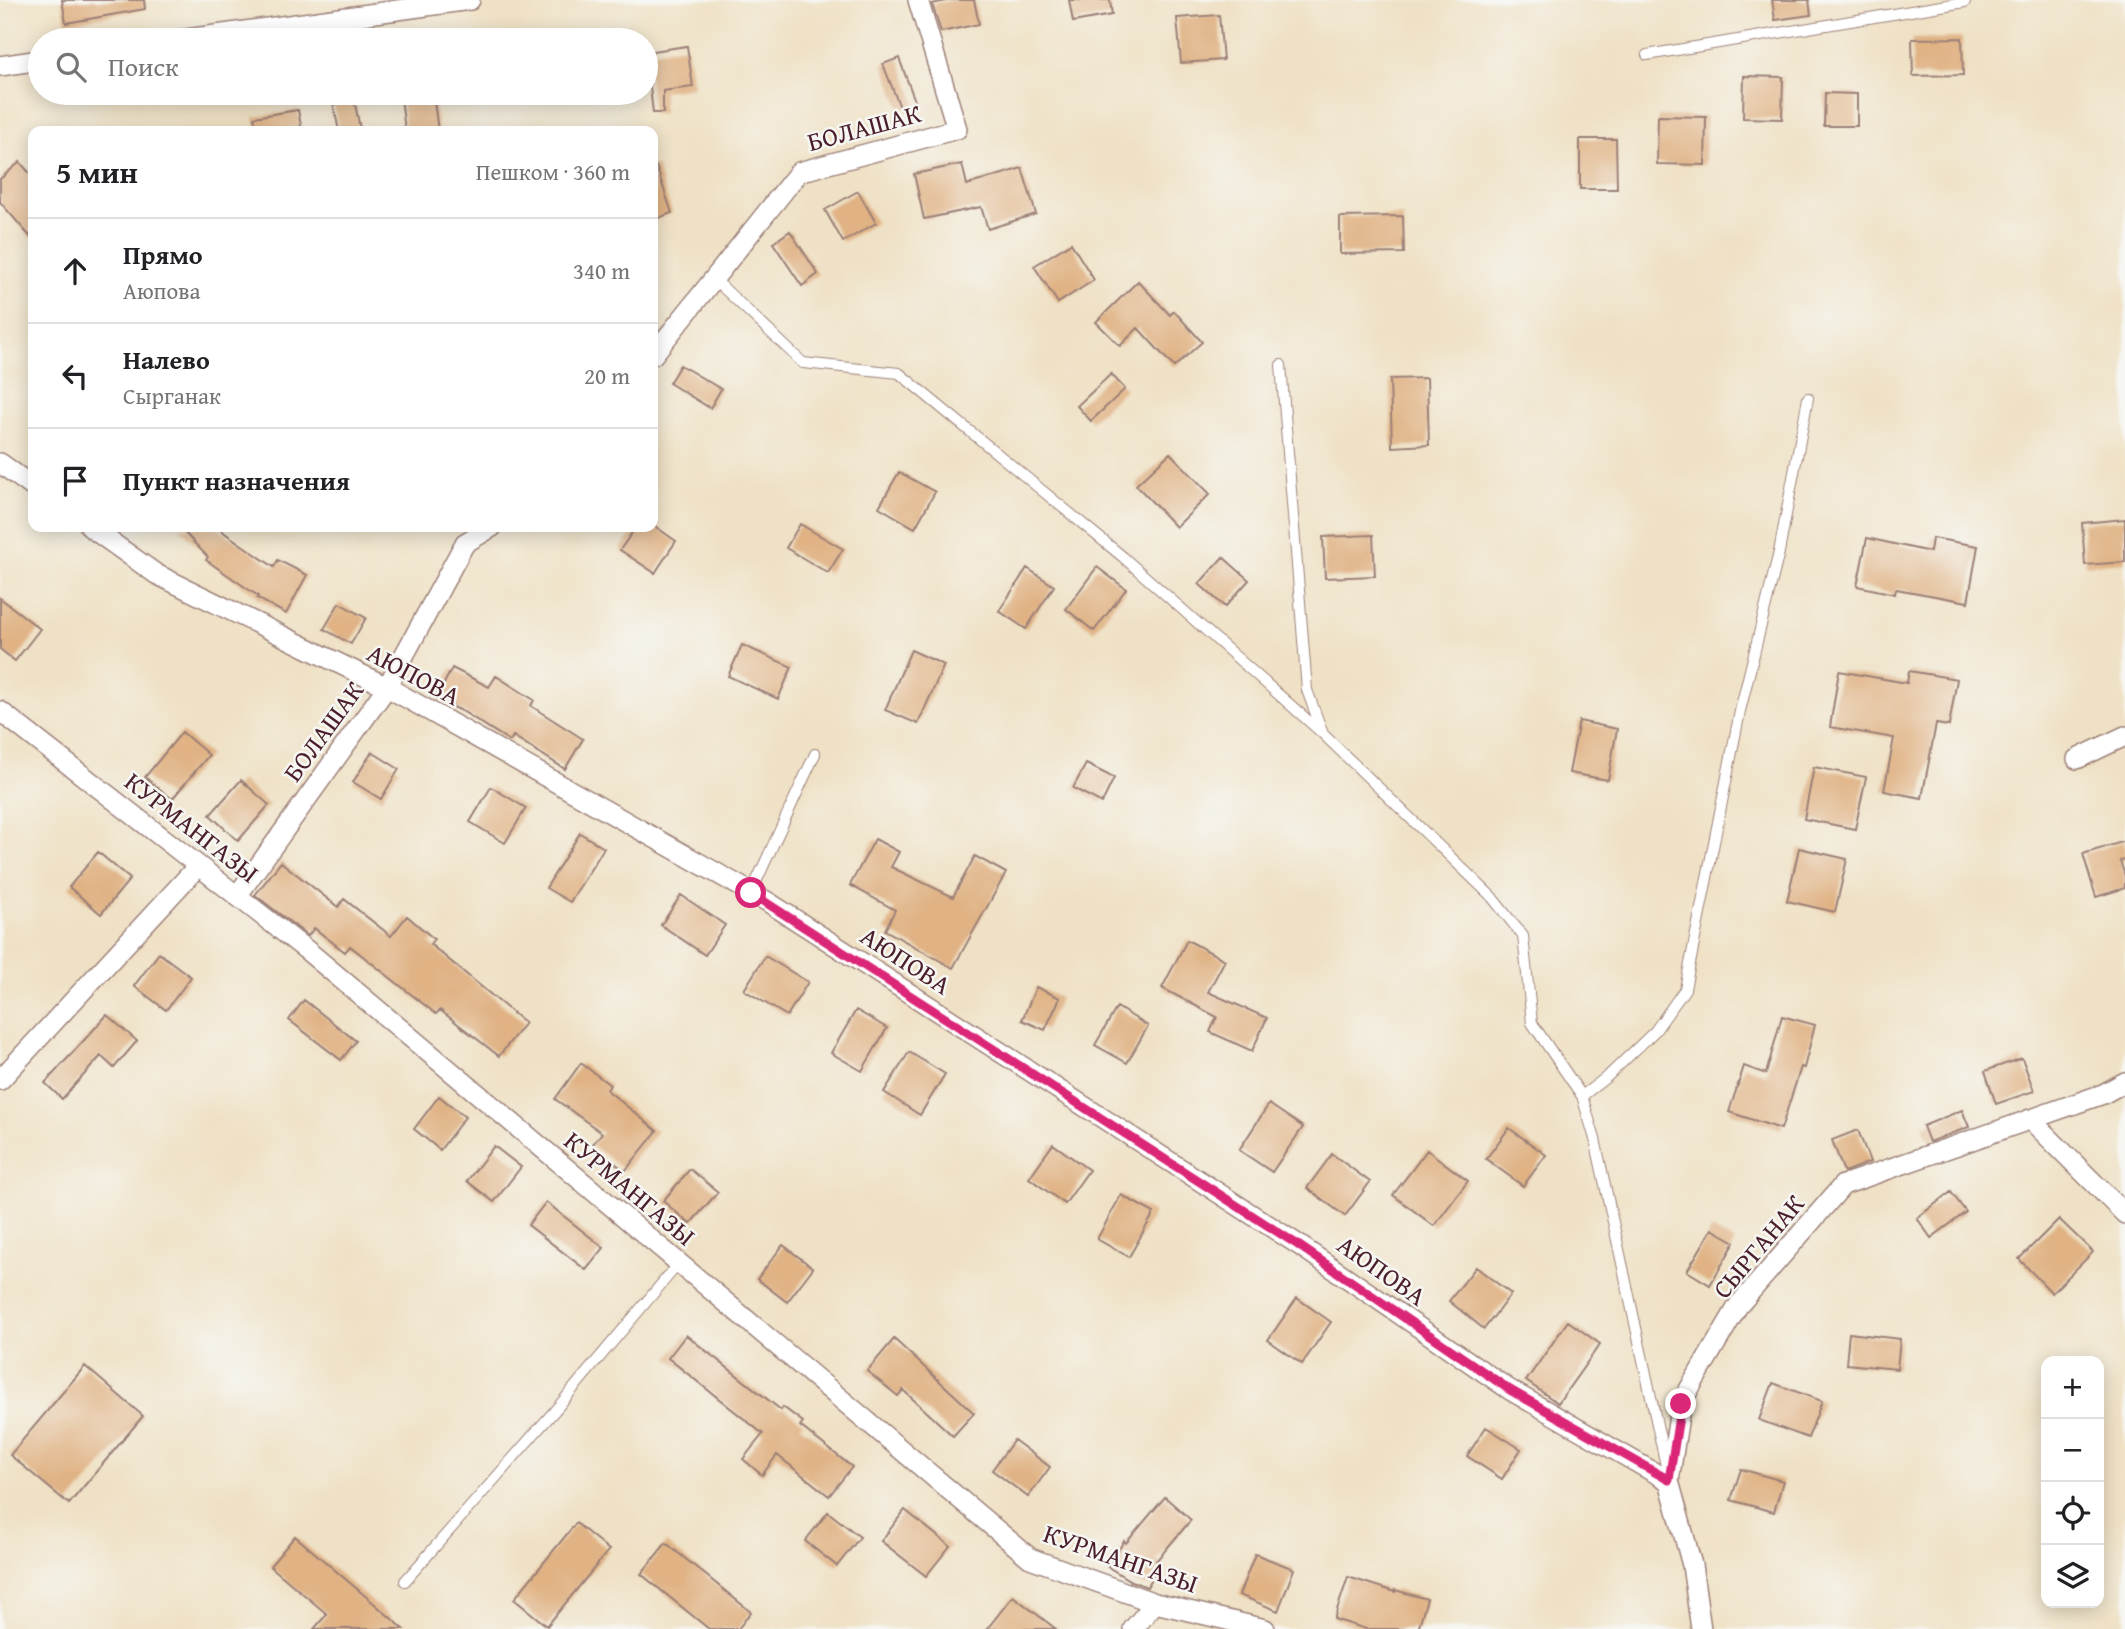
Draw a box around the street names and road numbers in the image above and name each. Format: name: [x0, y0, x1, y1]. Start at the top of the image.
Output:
street label: БОЛАШАК: [803, 93, 925, 161]
street label: АЮПОВА: [360, 633, 468, 715]
street label: БОЛАШАК: [273, 672, 373, 790]
street label: КУРМАНГАЗЫ: [116, 762, 268, 892]
street label: АЮПОВА: [853, 916, 959, 1004]
street label: КУРМАНГАЗЫ: [556, 1121, 704, 1255]
street label: СЫРГАНАК: [1703, 1185, 1813, 1307]
street label: АЮПОВА: [1329, 1225, 1435, 1315]
street label: КУРМАНГАЗЫ: [1038, 1513, 1204, 1603]

